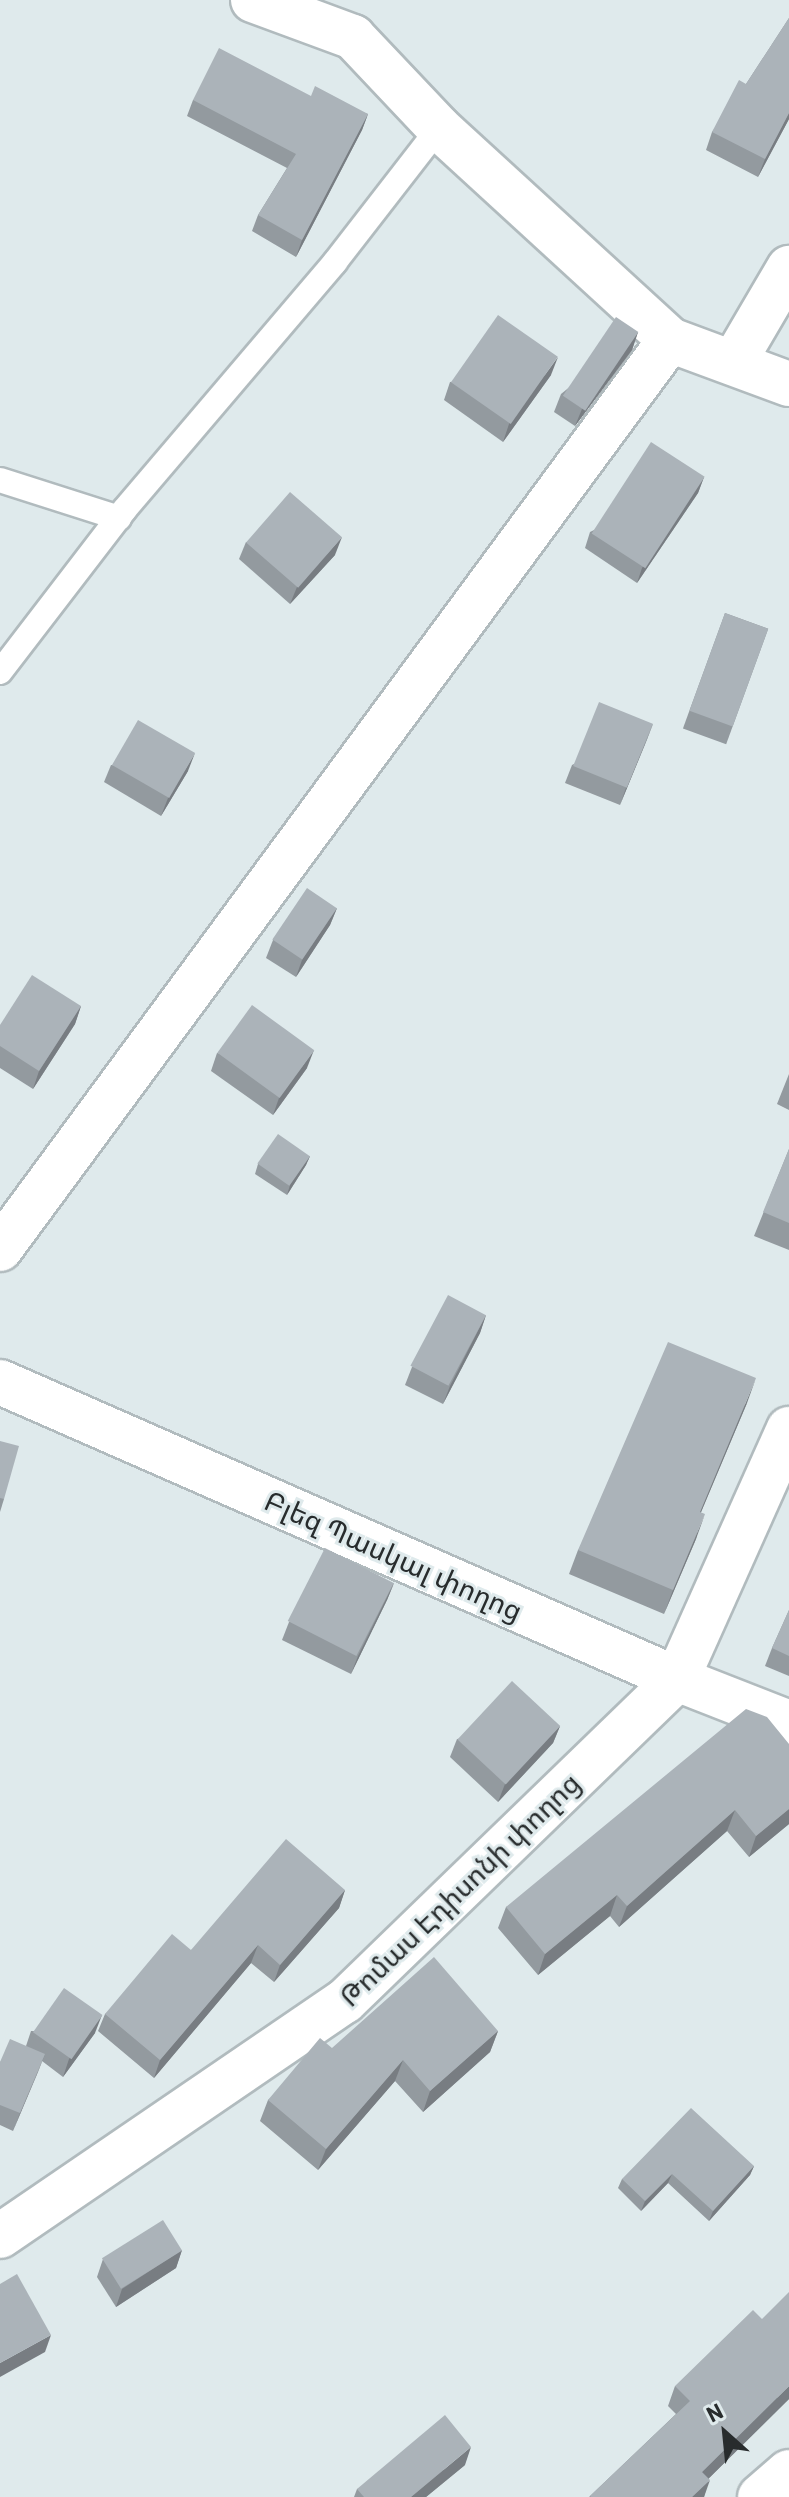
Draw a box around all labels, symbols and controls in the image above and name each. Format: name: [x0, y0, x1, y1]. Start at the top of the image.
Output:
street label: Բլեզ Պասկալ փողոց: [260, 1483, 528, 1627]
street label: Թոմաս Էդիսոնի փողոց: [332, 1765, 586, 2013]
north arrow: [685, 2393, 765, 2473]
text: N: [702, 2397, 727, 2427]

